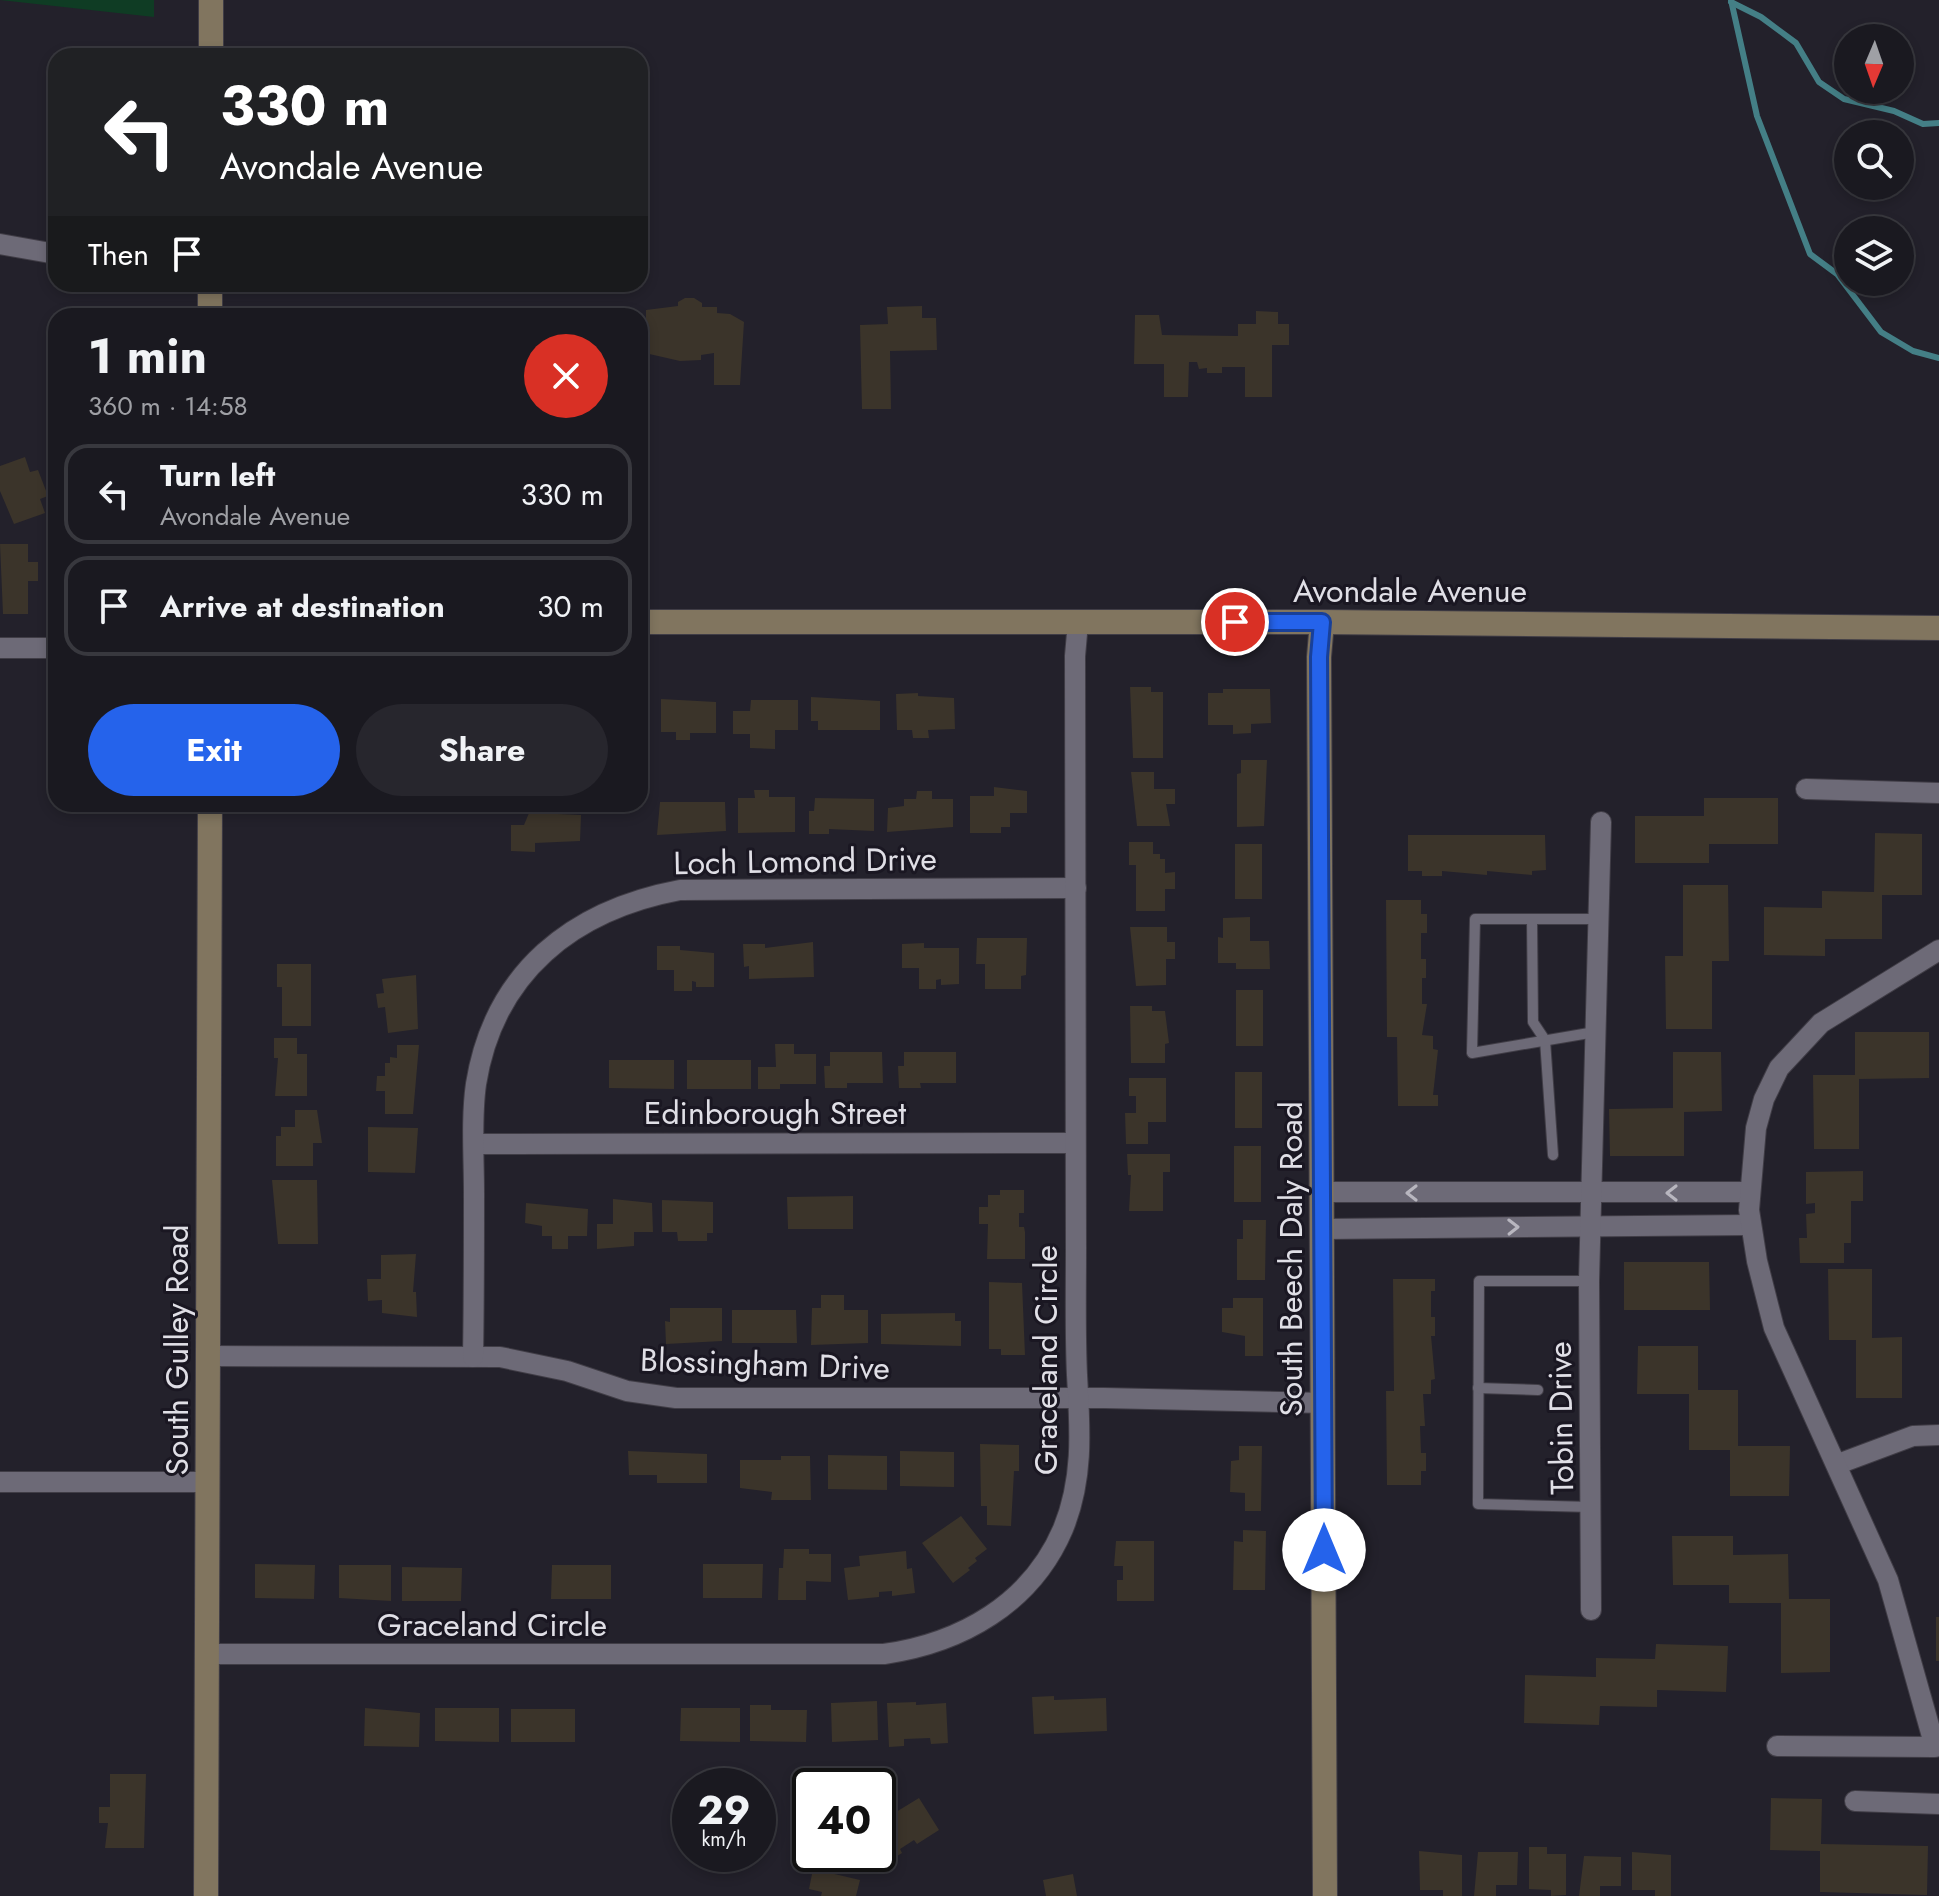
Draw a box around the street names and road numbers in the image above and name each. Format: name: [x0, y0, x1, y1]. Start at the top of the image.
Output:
street label: Avondale Avenue: [1293, 568, 1527, 614]
street label: Loch Lomond Drive: [673, 836, 937, 886]
street label: Edinborough Street: [644, 1090, 907, 1136]
street label: South Beech Daly Road: [1268, 1101, 1314, 1417]
street label: South Gulley Road: [154, 1225, 200, 1475]
street label: Graceland Circle: [1023, 1245, 1069, 1475]
street label: Blossingham Drive: [639, 1337, 891, 1391]
street label: Tobin Drive: [1537, 1341, 1585, 1495]
street label: Graceland Circle: [377, 1602, 607, 1648]

